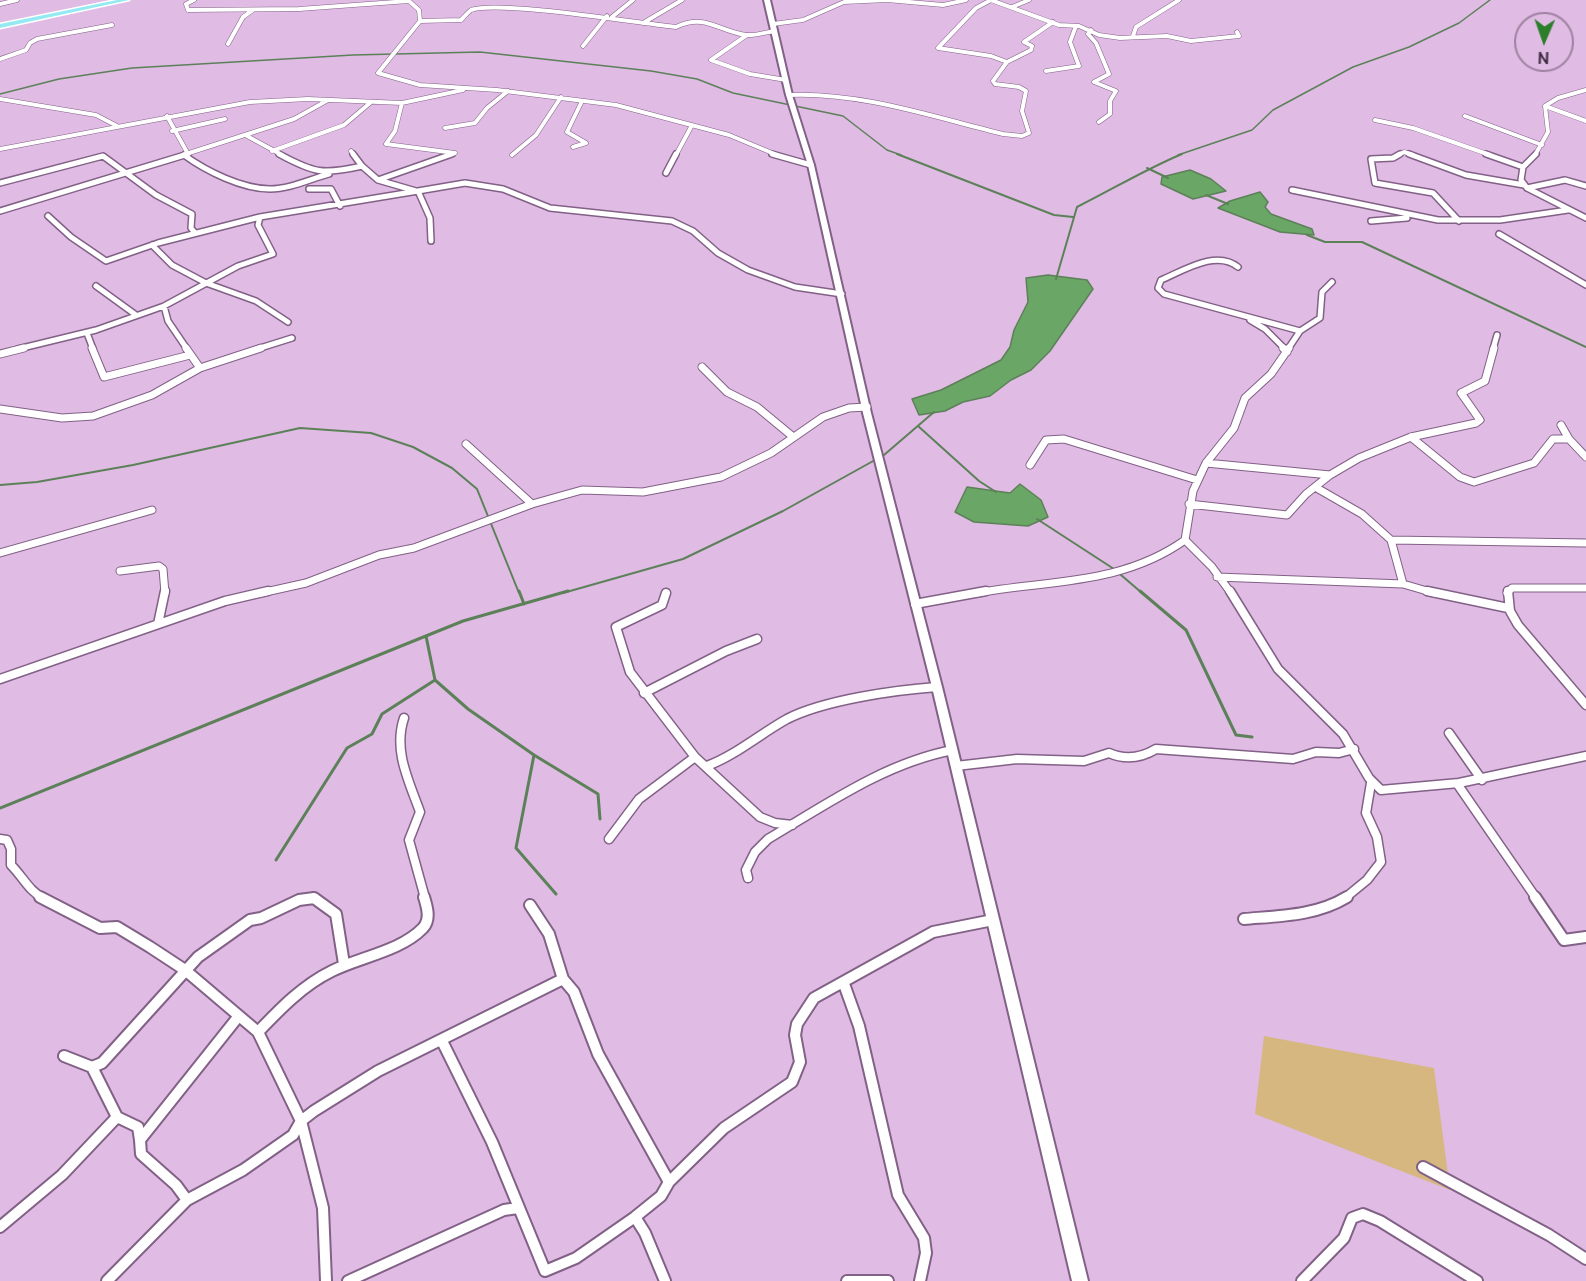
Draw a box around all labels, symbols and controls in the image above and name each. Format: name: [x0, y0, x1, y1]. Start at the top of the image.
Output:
north arrow: [1514, 12, 1574, 72]
text: N: [1537, 49, 1550, 67]

